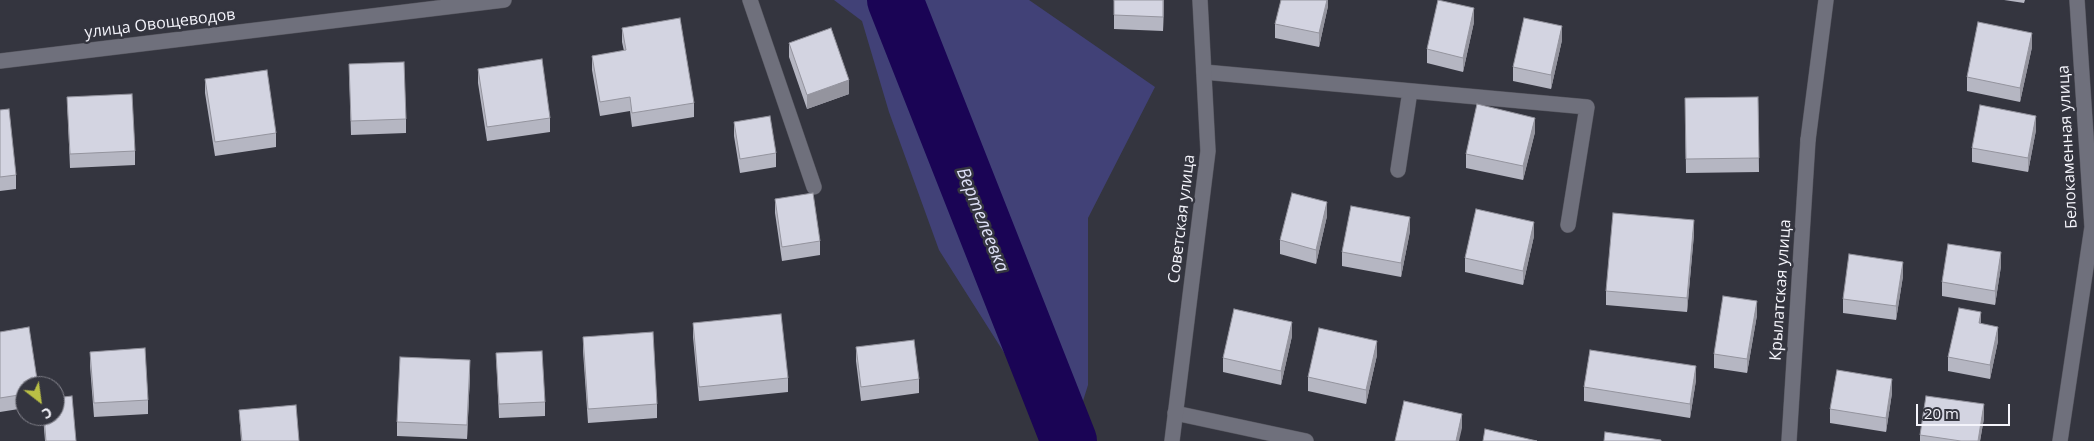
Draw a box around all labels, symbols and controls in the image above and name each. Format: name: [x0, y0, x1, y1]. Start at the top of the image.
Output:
street label: улица Овощеводов: [83, 5, 237, 43]
street label: Белокаменная улица: [2054, 65, 2082, 229]
street label: Советская улица: [1165, 154, 1199, 284]
water label: Вертелеевка: [951, 165, 1013, 275]
street label: Крылатская улица: [1766, 219, 1796, 361]
north arrow: [15, 376, 65, 426]
scale bar: [1919, 394, 2013, 426]
text: С: [39, 403, 56, 424]
text: 20 m: [1924, 403, 1959, 423]

